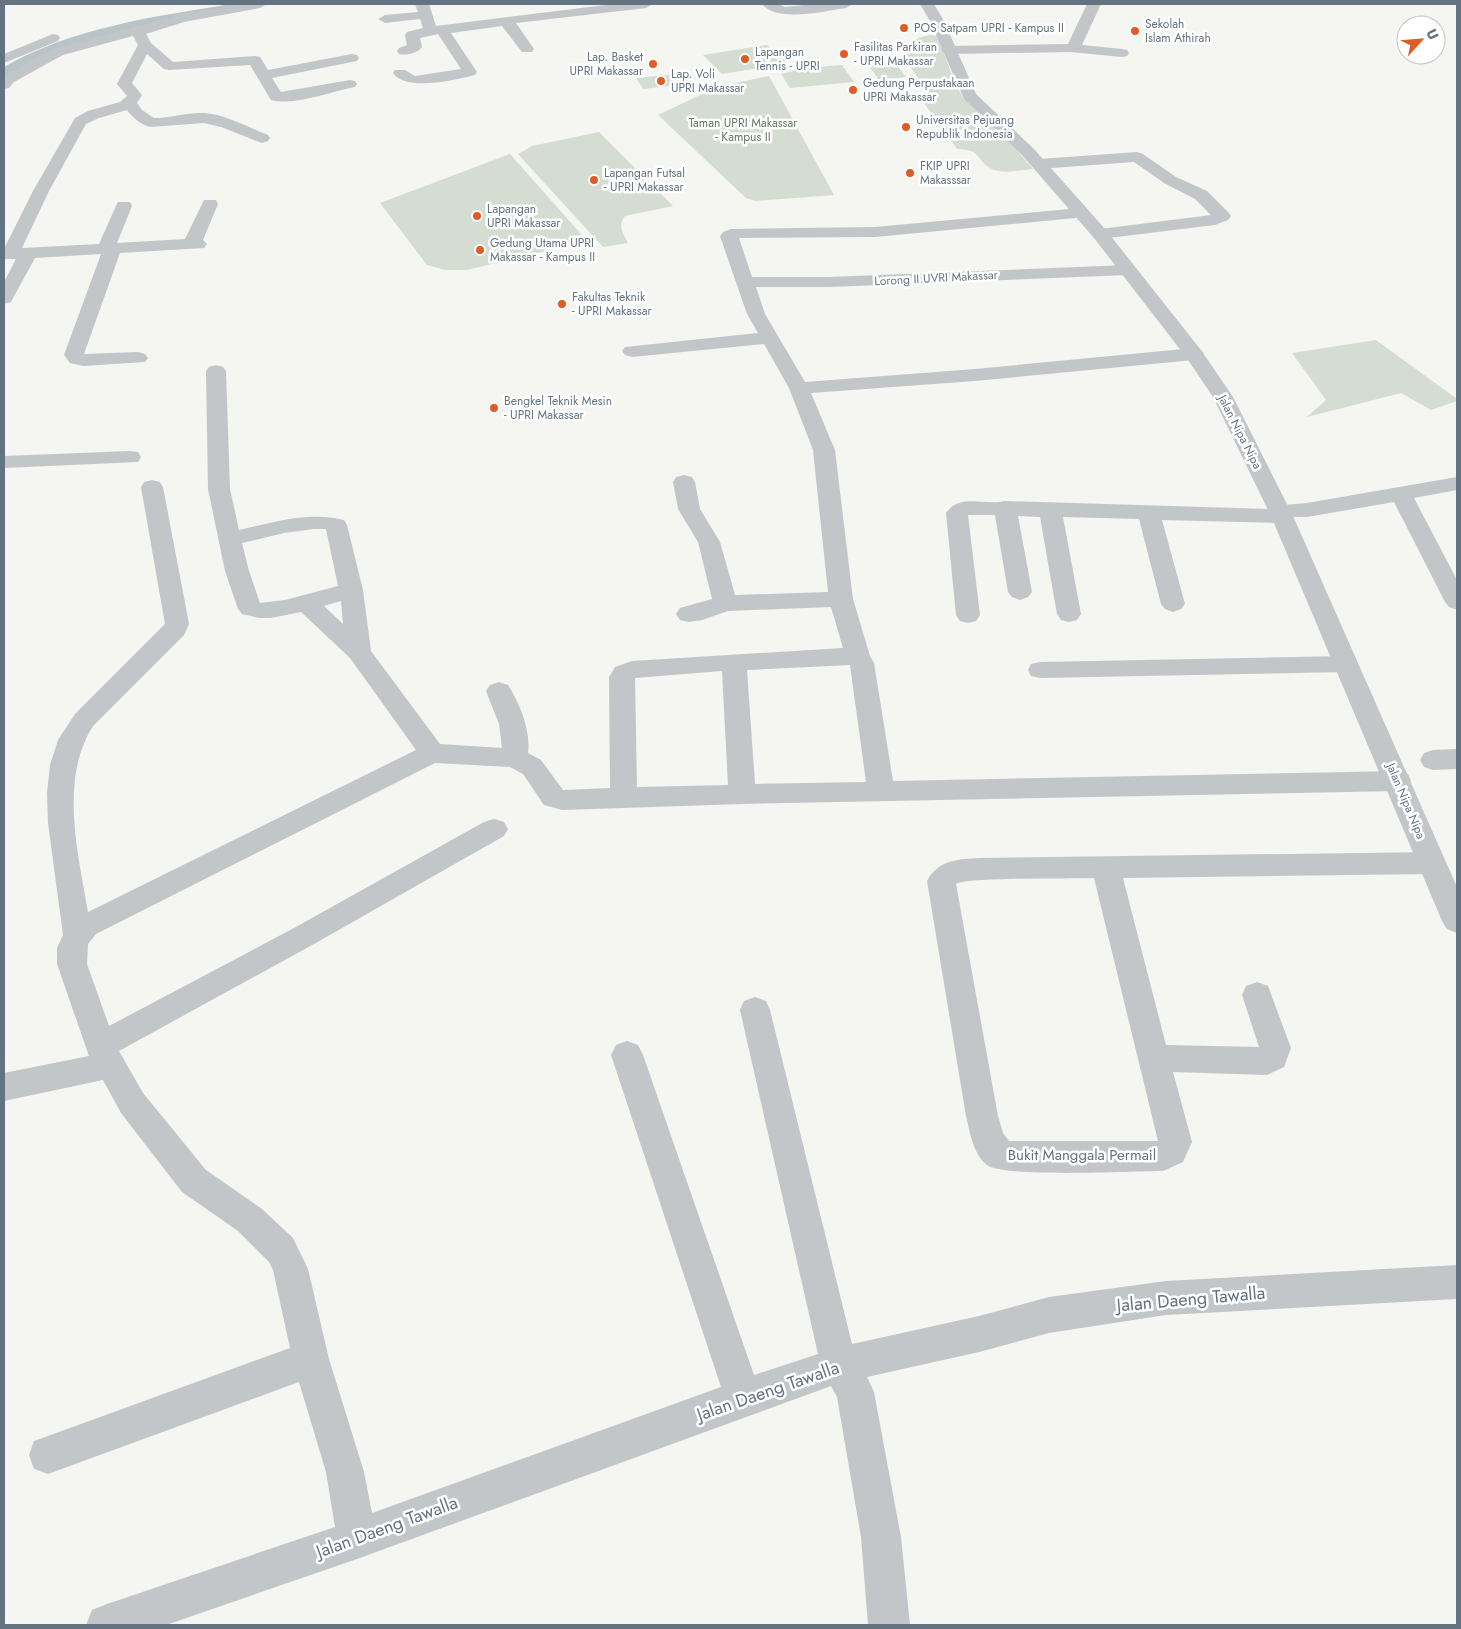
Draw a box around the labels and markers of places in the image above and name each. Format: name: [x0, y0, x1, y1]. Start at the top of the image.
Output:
place label: Sekolah Islam Athirah: [1145, 15, 1211, 47]
place label: POS Satpam UPRI - Kampus II: [914, 19, 1064, 37]
marker: POS Satpam UPRI - Kampus II: [898, 22, 910, 34]
marker: Sekolah Islam Athirah: [1129, 25, 1141, 37]
place label: Fasilitas Parkiran - UPRI Makassar: [854, 38, 937, 70]
place label: Lapangan Tennis - UPRI: [755, 43, 820, 75]
place label: Lap. Basket UPRI Makassar: [570, 48, 644, 80]
marker: Fasilitas Parkiran - UPRI Makassar: [838, 48, 850, 60]
marker: Lapangan Tennis - UPRI: [739, 53, 751, 65]
marker: Lap. Basket UPRI Makassar: [647, 58, 659, 70]
place label: Lap. Voli UPRI Makassar: [671, 65, 745, 97]
place label: Gedung Perpustakaan UPRI Makassar: [863, 74, 975, 106]
marker: Lap. Voli UPRI Makassar: [655, 75, 667, 87]
marker: Gedung Perpustakaan UPRI Makassar: [847, 84, 859, 96]
place label: Universitas Pejuang Republik Indonesia: [916, 111, 1014, 143]
marker: Universitas Pejuang Republik Indonesia: [900, 121, 912, 133]
place label: FKIP UPRI Makasssar: [920, 157, 972, 189]
place label: Lapangan Futsal - UPRI Makassar: [604, 164, 685, 196]
marker: FKIP UPRI Makasssar: [904, 167, 916, 179]
marker: Lapangan Futsal - UPRI Makassar: [588, 174, 600, 186]
place label: Lapangan UPRI Makassar: [487, 200, 561, 232]
marker: Lapangan UPRI Makassar: [471, 210, 483, 222]
place label: Gedung Utama UPRI Makassar - Kampus II: [490, 234, 595, 266]
marker: Gedung Utama UPRI Makassar - Kampus II: [474, 244, 486, 256]
place label: Fakultas Teknik - UPRI Makassar: [572, 288, 652, 320]
marker: Fakultas Teknik - UPRI Makassar: [556, 298, 568, 310]
place label: Bengkel Teknik Mesin - UPRI Makassar: [504, 392, 612, 424]
marker: Bengkel Teknik Mesin - UPRI Makassar: [488, 402, 500, 414]

